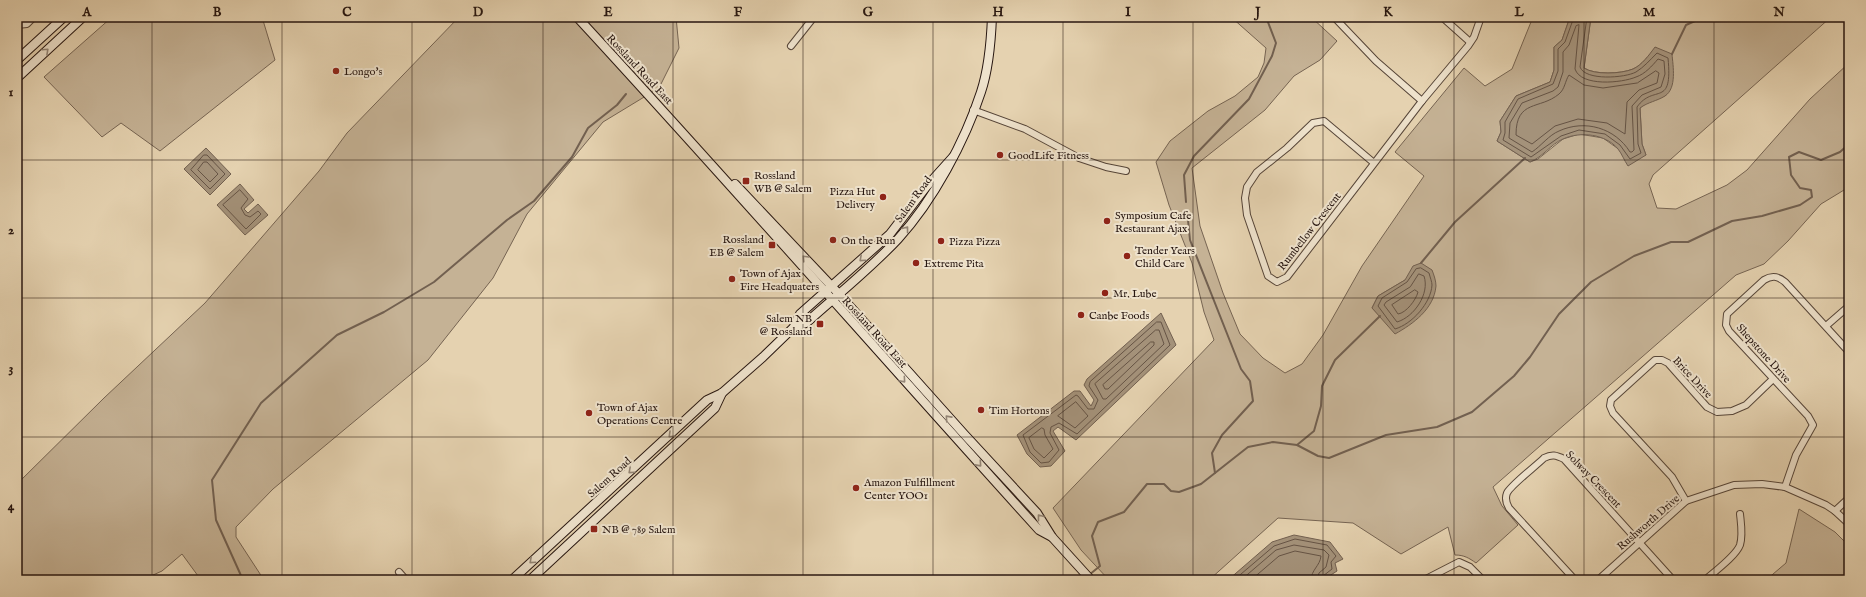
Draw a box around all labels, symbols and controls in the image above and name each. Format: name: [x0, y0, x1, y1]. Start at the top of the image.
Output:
text: A: [82, 4, 93, 21]
text: B: [213, 4, 222, 21]
text: C: [342, 4, 352, 21]
text: D: [473, 4, 484, 21]
text: E: [603, 4, 613, 21]
text: F: [734, 4, 743, 21]
text: G: [863, 4, 874, 21]
text: H: [992, 4, 1004, 21]
text: I: [1125, 4, 1131, 21]
text: J: [1253, 4, 1261, 21]
text: K: [1383, 4, 1393, 21]
text: L: [1513, 4, 1524, 21]
text: M: [1643, 4, 1656, 21]
text: N: [1772, 4, 1785, 21]
street label: Rossland Road East: [603, 32, 676, 108]
one-way arrow: [41, 49, 48, 56]
place label: Longo's: [344, 65, 382, 79]
marker: Longo's: [331, 66, 341, 76]
text: 1: [9, 84, 14, 101]
place label: GoodLife Fitness: [1008, 149, 1089, 163]
marker: GoodLife Fitness: [995, 150, 1005, 160]
place label: Rossland WB @ Salem: [754, 169, 812, 196]
street label: Salem Road: [892, 173, 935, 226]
marker: Rossland WB @ Salem: [741, 176, 751, 186]
place label: Pizza Hut Delivery: [830, 185, 876, 212]
street label: Rumbellow Crescent: [1275, 190, 1345, 273]
marker: Pizza Hut Delivery: [878, 192, 888, 202]
place label: Symposium Cafe Restaurant Ajax: [1115, 209, 1191, 236]
marker: Symposium Cafe Restaurant Ajax: [1102, 216, 1112, 226]
text: 2: [8, 222, 14, 239]
one-way arrow: [901, 226, 908, 233]
place label: Rossland EB @ Salem: [709, 233, 764, 260]
place label: On the Run: [841, 234, 895, 248]
marker: On the Run: [828, 235, 838, 245]
place label: Pizza Pizza: [949, 235, 1000, 249]
marker: Pizza Pizza: [936, 236, 946, 246]
marker: Rossland EB @ Salem: [767, 240, 777, 250]
place label: Tender Years Child Care: [1135, 244, 1195, 271]
marker: Tender Years Child Care: [1122, 251, 1132, 261]
one-way arrow: [859, 254, 867, 262]
one-way arrow: [802, 255, 810, 263]
place label: Extreme Pita: [924, 257, 984, 271]
marker: Extreme Pita: [911, 258, 921, 268]
place label: Town of Ajax Fire Headquaters: [740, 267, 819, 294]
marker: Town of Ajax Fire Headquaters: [727, 274, 737, 284]
place label: Mr. Lube: [1113, 287, 1156, 301]
marker: Mr. Lube: [1100, 288, 1110, 298]
street label: Rossland Road East: [839, 294, 910, 371]
place label: Canbe Foods: [1089, 309, 1149, 323]
marker: Canbe Foods: [1076, 310, 1086, 320]
place label: Salem NB @ Rossland: [760, 312, 812, 339]
marker: Salem NB @ Rossland: [815, 319, 825, 329]
street label: Shepstone Drive: [1733, 321, 1794, 386]
street label: Brice Drive: [1669, 354, 1715, 401]
text: 3: [9, 360, 14, 377]
one-way arrow: [899, 375, 906, 382]
place label: Town of Ajax Operations Centre: [597, 401, 682, 428]
place label: Tim Hortons: [989, 404, 1050, 418]
marker: Tim Hortons: [976, 405, 986, 415]
marker: Town of Ajax Operations Centre: [584, 408, 594, 418]
one-way arrow: [946, 415, 953, 422]
one-way arrow: [668, 430, 676, 437]
street label: Solway Crescent: [1562, 448, 1624, 511]
street label: Salem Road: [585, 454, 635, 501]
one-way arrow: [975, 460, 982, 467]
one-way arrow: [628, 466, 636, 474]
place label: Amazon Fulfillment Center YOO1: [863, 476, 955, 503]
marker: Amazon Fulfillment Center YOO1: [851, 483, 861, 493]
street label: Rushworth Drive: [1615, 492, 1683, 554]
text: 4: [8, 498, 15, 515]
one-way arrow: [1038, 514, 1045, 521]
place label: NB @ 789 Salem: [602, 523, 676, 537]
marker: NB @ 789 Salem: [589, 524, 599, 534]
one-way arrow: [529, 557, 537, 564]

